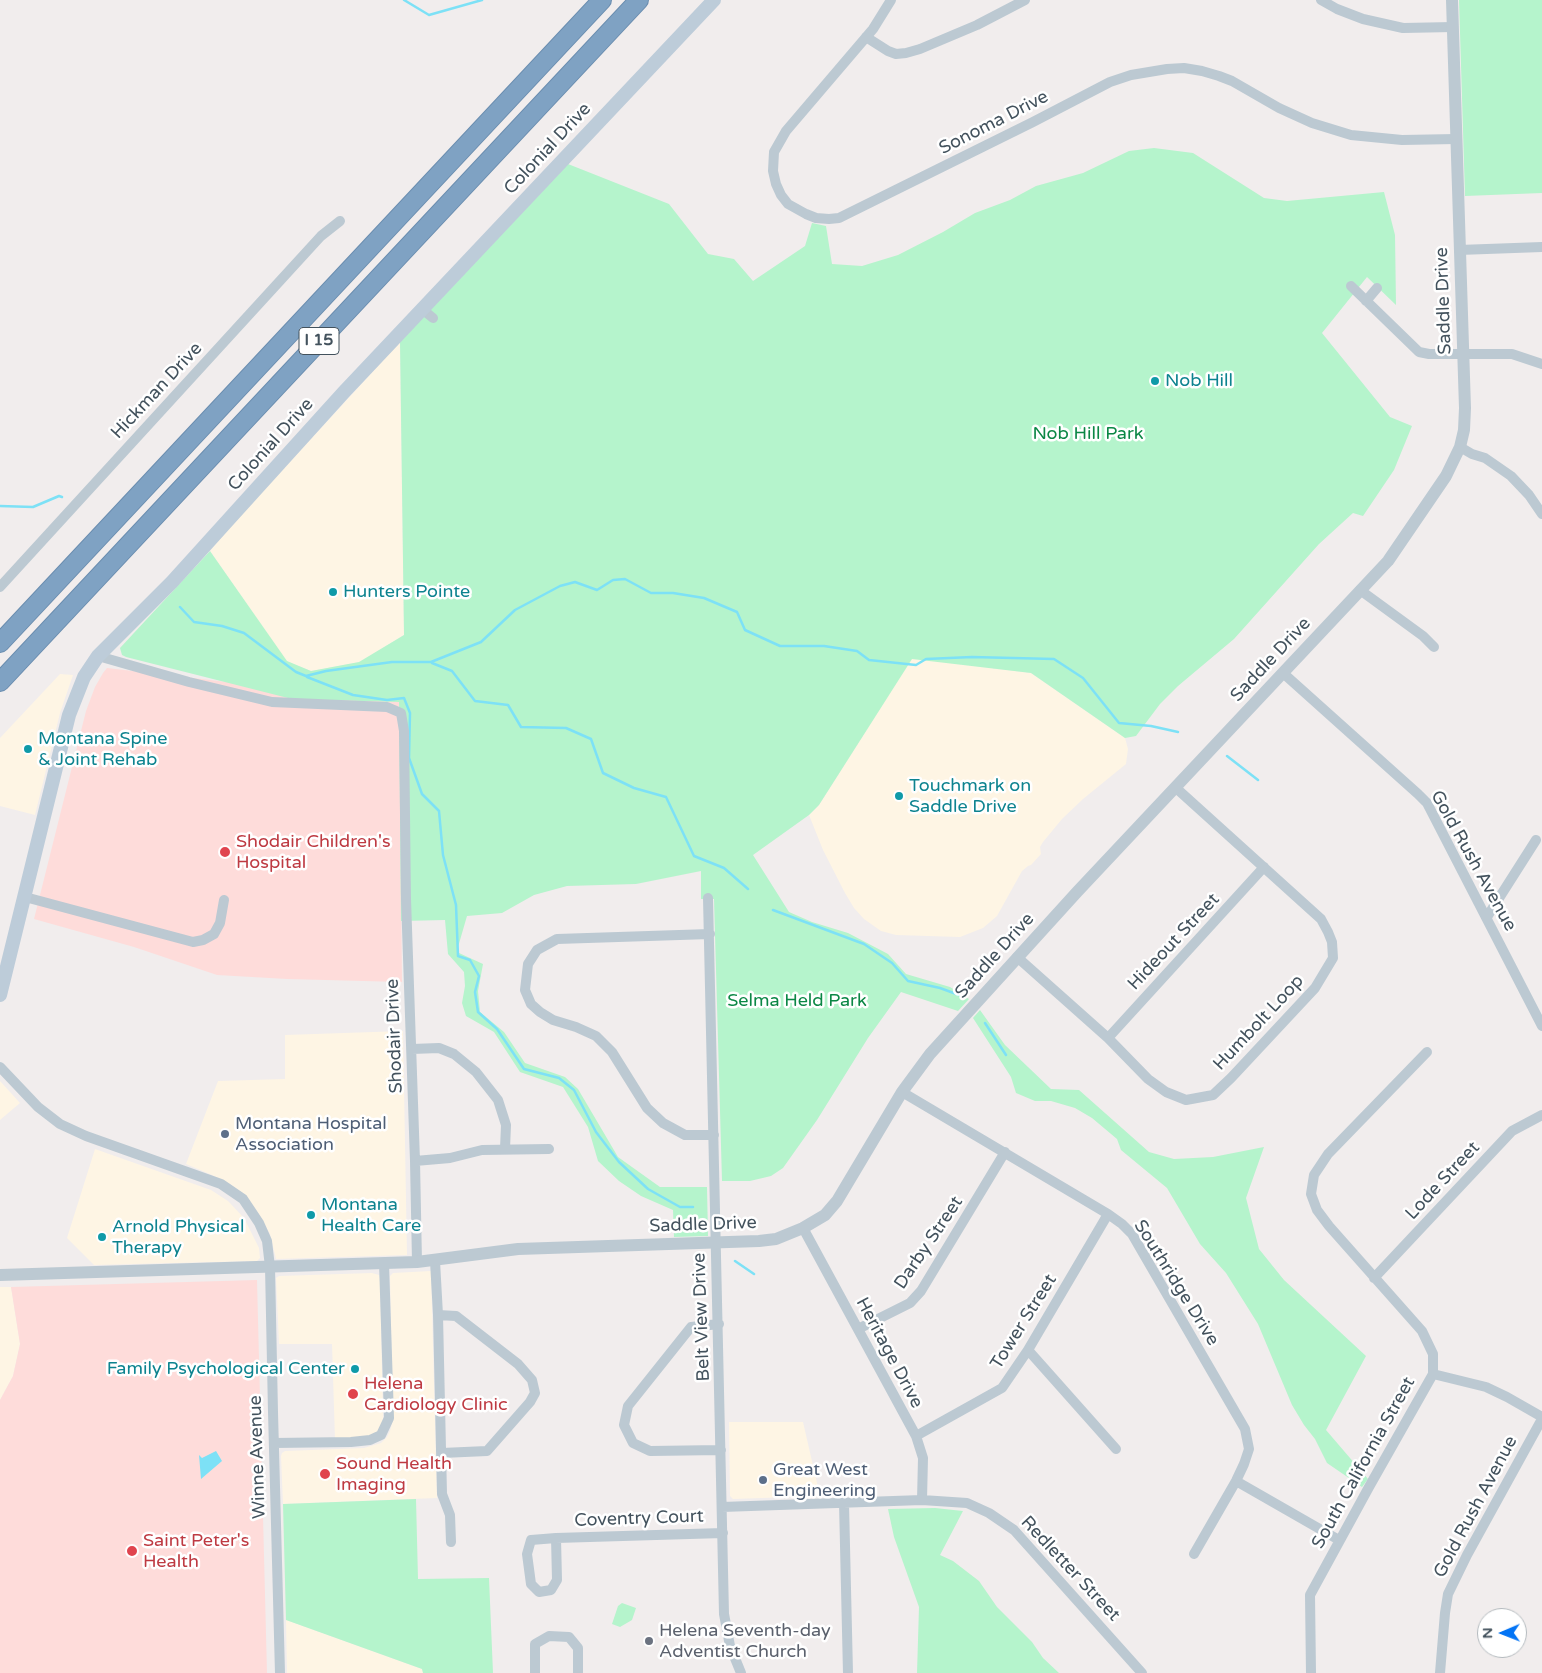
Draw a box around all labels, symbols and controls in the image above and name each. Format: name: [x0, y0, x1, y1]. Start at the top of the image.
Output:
street label: Sonoma Drive: [936, 86, 1052, 160]
street label: Colonial Drive: [500, 99, 596, 199]
street label: Saddle Drive: [1431, 247, 1457, 355]
road number: I 15: [299, 328, 339, 354]
street label: Hickman Drive: [107, 338, 207, 444]
place label: Nob Hill: [1165, 370, 1233, 392]
marker: Nob Hill: [1149, 375, 1161, 387]
street label: Colonial Drive: [224, 394, 318, 496]
park label: Nob Hill Park: [1032, 423, 1144, 445]
place label: Hunters Pointe: [343, 581, 470, 603]
marker: Hunters Pointe: [327, 586, 339, 598]
street label: Saddle Drive: [1226, 613, 1316, 707]
place label: Montana Spine & Joint Rehab: [38, 728, 168, 771]
marker: Montana Spine & Joint Rehab: [22, 743, 34, 755]
place label: Touchmark on Saddle Drive: [909, 775, 1031, 818]
street label: Gold Rush Avenue: [1425, 787, 1521, 935]
marker: Touchmark on Saddle Drive: [893, 790, 905, 802]
place label: Shodair Children's Hospital: [236, 831, 391, 874]
marker: Shodair Children's Hospital: [218, 845, 232, 859]
street label: Hideout Street: [1124, 889, 1224, 995]
street label: Saddle Drive: [951, 909, 1039, 1003]
street label: Humbolt Loop: [1209, 971, 1309, 1075]
street label: Shodair Drive: [382, 978, 408, 1094]
park label: Selma Held Park: [727, 990, 867, 1012]
place label: Montana Hospital Association: [235, 1113, 387, 1156]
marker: Montana Hospital Association: [219, 1128, 231, 1140]
street label: Lode Street: [1401, 1137, 1485, 1225]
street label: Darby Street: [890, 1192, 968, 1294]
place label: Montana Health Care: [321, 1194, 421, 1236]
marker: Montana Health Care: [305, 1209, 317, 1221]
street label: Saddle Drive: [649, 1212, 757, 1238]
place label: Arnold Physical Therapy: [112, 1216, 244, 1258]
street label: Southridge Drive: [1129, 1216, 1223, 1350]
marker: Arnold Physical Therapy: [96, 1231, 108, 1243]
street label: Belt View Drive: [689, 1252, 715, 1382]
street label: Tower Street: [986, 1270, 1062, 1374]
street label: Heritage Drive: [851, 1294, 927, 1412]
place label: Family Psychological Center: [107, 1358, 345, 1380]
marker: Family Psychological Center: [349, 1363, 361, 1375]
place label: Helena Cardiology Clinic: [364, 1373, 508, 1416]
street label: South California Street: [1308, 1373, 1420, 1553]
marker: Helena Cardiology Clinic: [346, 1387, 360, 1401]
street label: Winne Avenue: [245, 1395, 271, 1519]
street label: Gold Rush Avenue: [1429, 1432, 1523, 1582]
place label: Sound Health Imaging: [336, 1453, 452, 1496]
place label: Great West Engineering: [773, 1459, 876, 1502]
marker: Sound Health Imaging: [318, 1467, 332, 1481]
marker: Great West Engineering: [757, 1474, 769, 1486]
street label: Coventry Court: [574, 1506, 704, 1532]
street label: Redletter Street: [1016, 1512, 1124, 1626]
place label: Saint Peter's Health: [143, 1530, 249, 1572]
marker: Saint Peter's Health: [125, 1544, 139, 1558]
north arrow: [1477, 1608, 1527, 1658]
place label: Helena Seventh-day Adventist Church: [659, 1620, 831, 1662]
text: N: [1479, 1627, 1496, 1639]
marker: Helena Seventh-day Adventist Church: [643, 1635, 655, 1647]

